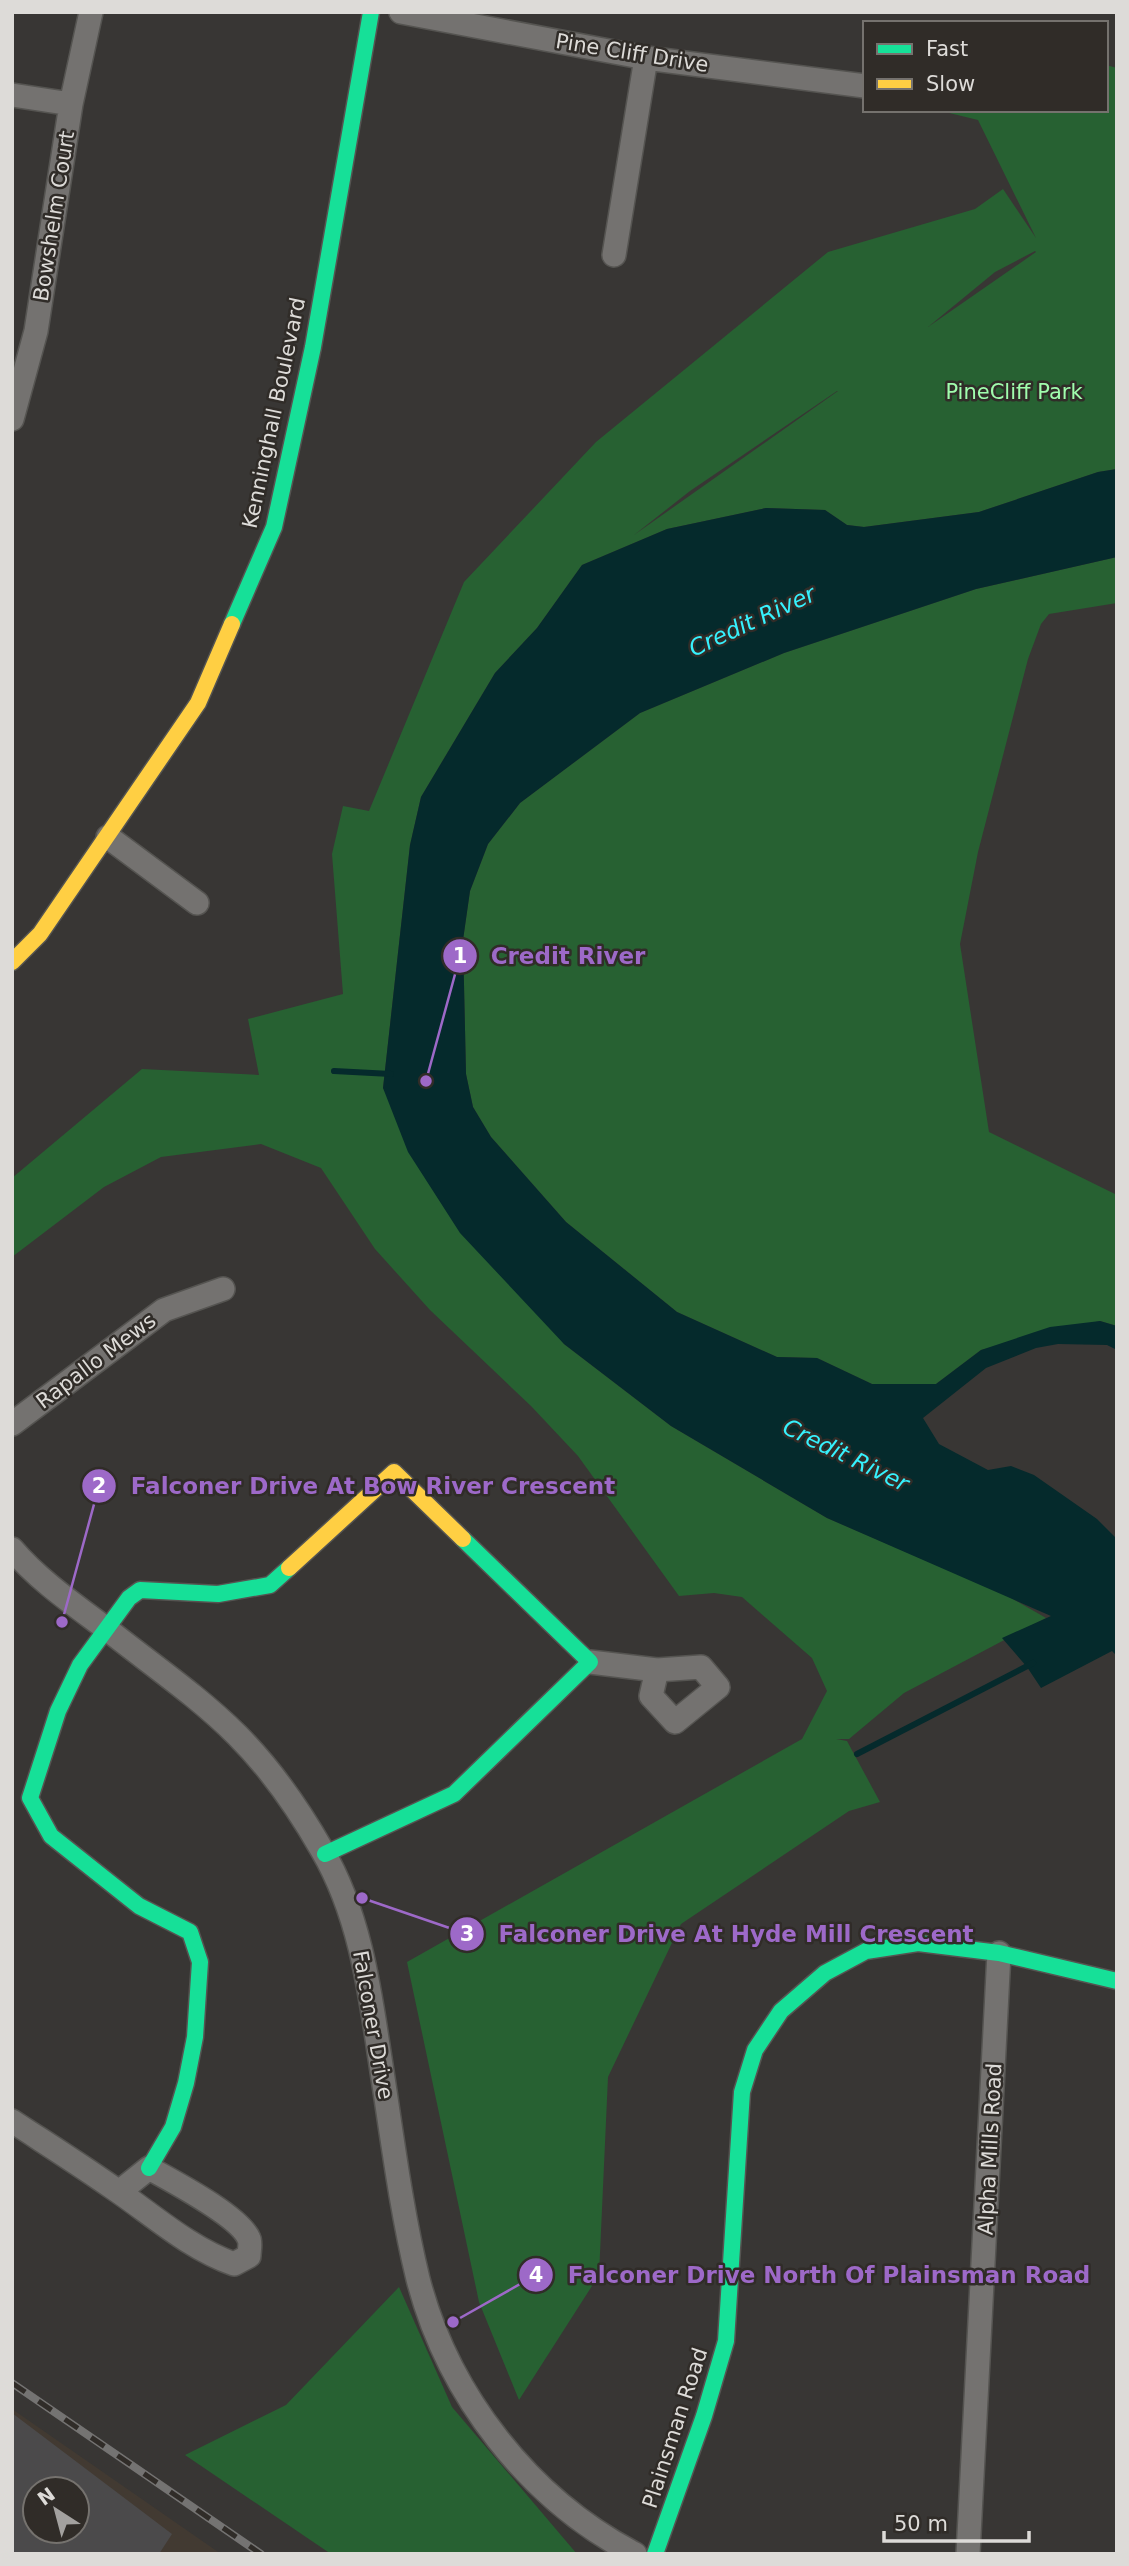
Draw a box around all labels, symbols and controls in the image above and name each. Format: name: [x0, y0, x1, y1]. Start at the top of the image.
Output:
legend: [863, 21, 1108, 112]
street label: Pine Cliff Drive: [554, 29, 710, 77]
text: Fast: [926, 37, 968, 61]
text: Slow: [926, 72, 975, 96]
street label: Bowshelm Court: [29, 129, 79, 303]
street label: Kenninghall Boulevard: [238, 295, 310, 531]
park label: PineCliff Park: [945, 380, 1083, 404]
water label: Credit River: [685, 580, 821, 662]
callout: Credit River: [442, 934, 660, 978]
text: Credit River: [491, 943, 646, 969]
text: 1: [453, 944, 467, 968]
street label: Rapallo Mews: [31, 1308, 161, 1414]
water label: Credit River: [779, 1413, 914, 1497]
callout: Falconer Drive At Bow River Crescent: [82, 1464, 629, 1508]
text: Falconer Drive At Bow River Crescent: [131, 1473, 615, 1499]
text: 2: [92, 1474, 106, 1498]
callout: Falconer Drive At Hyde Mill Crescent: [449, 1912, 988, 1956]
text: Falconer Drive At Hyde Mill Crescent: [498, 1921, 974, 1947]
text: 3: [460, 1922, 474, 1946]
street label: Falconer Drive: [348, 1949, 398, 2101]
street label: Alpha Mills Road: [974, 2062, 1006, 2236]
callout: Falconer Drive North Of Plainsman Road: [518, 2253, 1104, 2297]
text: Falconer Drive North Of Plainsman Road: [568, 2262, 1090, 2288]
text: 4: [529, 2263, 543, 2287]
street label: Plainsman Road: [638, 2345, 712, 2511]
north arrow: [21, 2475, 91, 2545]
text: N: [33, 2483, 59, 2510]
scale bar: [884, 2500, 1029, 2544]
text: 50 m: [894, 2512, 948, 2536]

